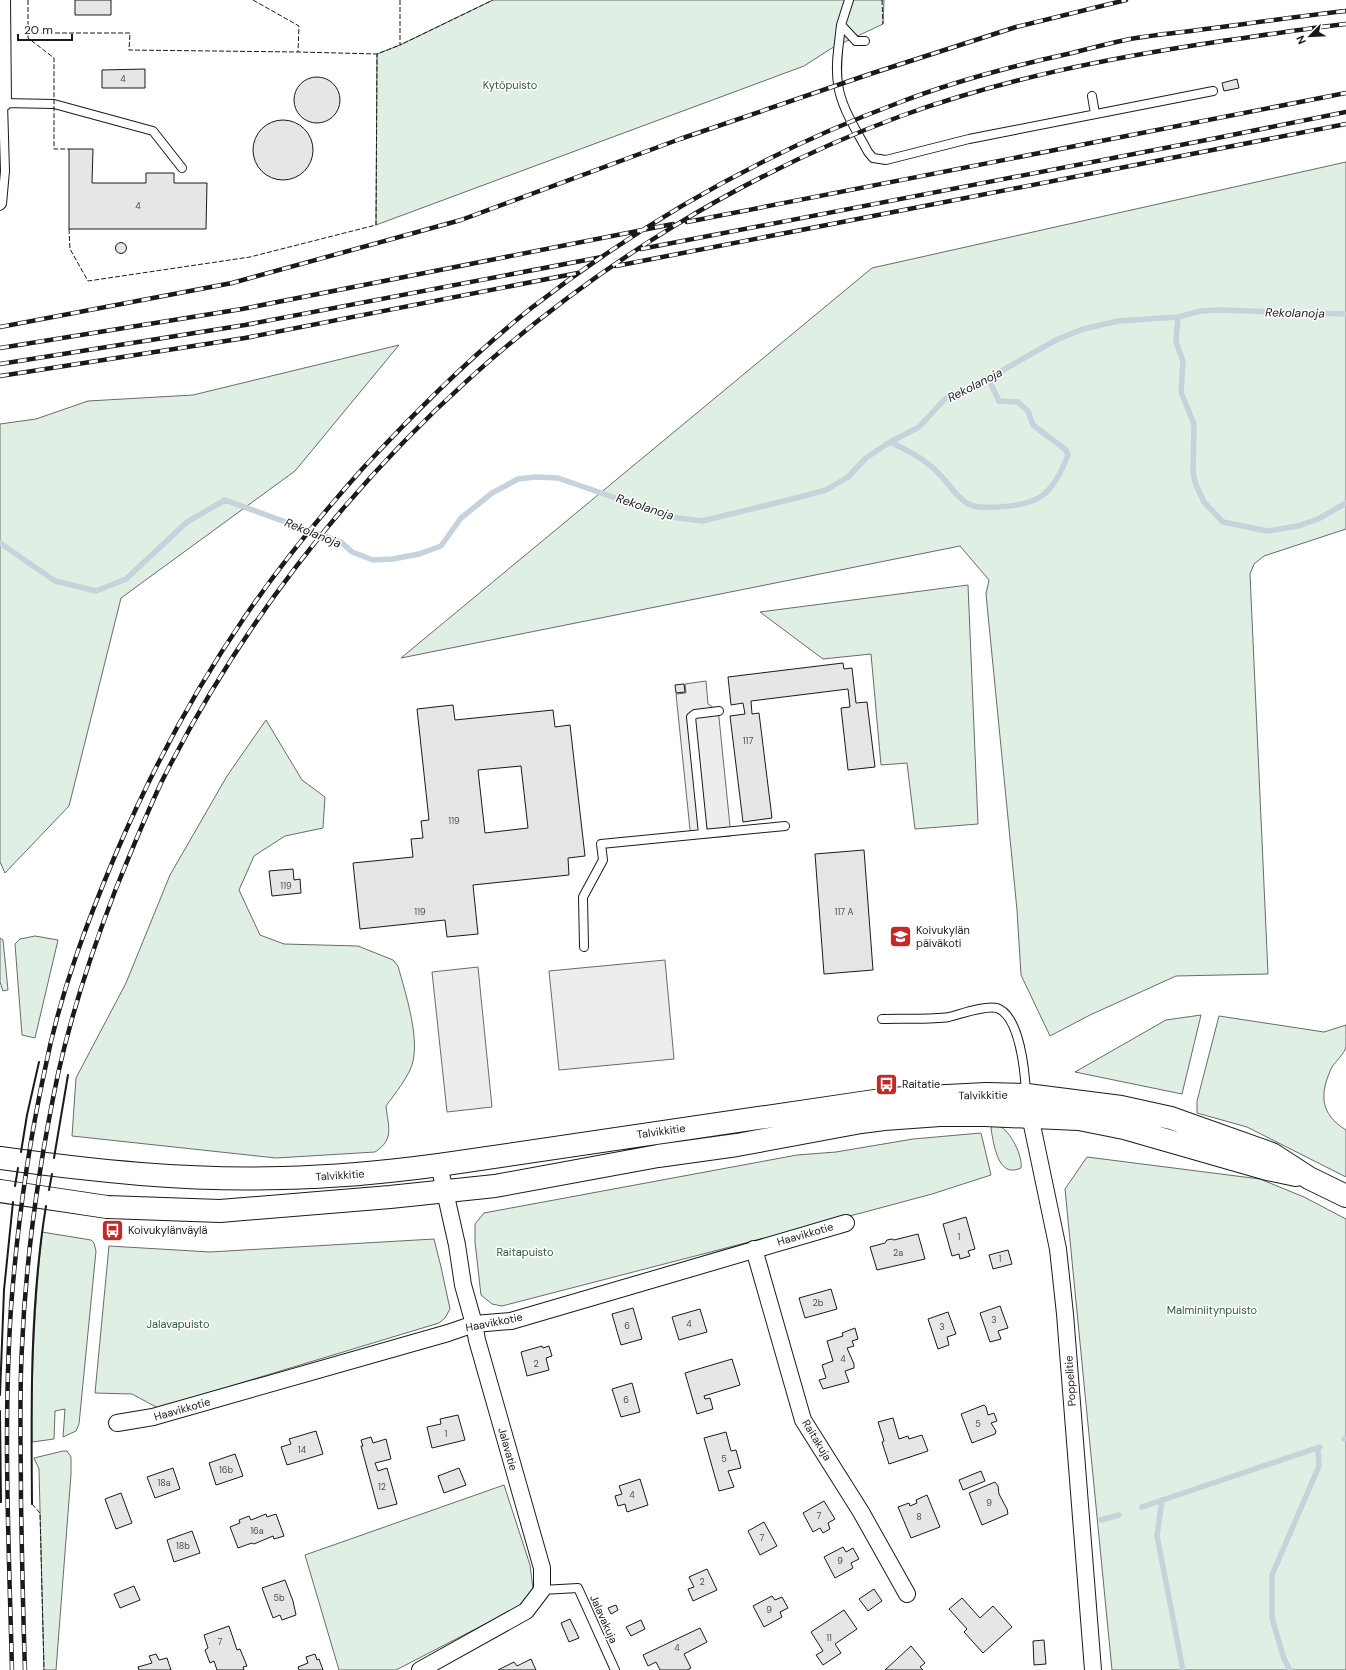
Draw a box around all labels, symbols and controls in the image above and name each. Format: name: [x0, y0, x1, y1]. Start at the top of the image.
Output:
scale bar: [18, 16, 72, 42]
north arrow: [1290, 16, 1330, 56]
text: 20 m: [24, 22, 53, 38]
text: N: [1293, 34, 1309, 47]
house number: 4: [120, 73, 126, 85]
park label: Kytöpuisto: [483, 78, 537, 92]
house number: 4: [135, 200, 141, 212]
water label: Rekolanoja: [1265, 304, 1325, 322]
water label: Rekolanoja: [945, 364, 1006, 406]
water label: Rekolanoja: [614, 490, 676, 524]
water label: Rekolanoja: [282, 514, 344, 552]
house number: 117: [743, 735, 753, 747]
house number: 119: [448, 815, 460, 827]
house number: 119: [280, 880, 292, 892]
house number: 119: [414, 906, 426, 918]
house number: 117 A: [835, 906, 853, 918]
school or university icon: Koivukylän päiväkoti: [888, 923, 914, 949]
place label: Koivukylän päiväkoti: [916, 923, 970, 950]
bus stop icon: Raitatie: [873, 1071, 899, 1097]
place label: Raitatie: [902, 1077, 940, 1091]
street label: Talvikkitie: [958, 1088, 1008, 1102]
street label: Talvikkitie: [636, 1121, 686, 1141]
street label: Talvikkitie: [315, 1166, 365, 1184]
bus stop icon: Koivukylänväylä: [99, 1217, 125, 1243]
street label: Haavikkotie: [775, 1219, 835, 1249]
place label: Koivukylänväylä: [128, 1223, 208, 1237]
house number: 1: [958, 1231, 961, 1243]
park label: Raitapuisto: [496, 1245, 554, 1259]
house number: 2a: [893, 1247, 903, 1259]
house number: 1: [999, 1253, 1002, 1265]
house number: 2b: [813, 1297, 824, 1309]
park label: Malminiitynpuisto: [1167, 1303, 1257, 1317]
street label: Haavikkotie: [464, 1310, 524, 1334]
house number: 3: [991, 1314, 997, 1326]
park label: Jalavapuisto: [146, 1317, 210, 1331]
house number: 4: [686, 1318, 692, 1330]
house number: 6: [624, 1320, 630, 1332]
house number: 3: [939, 1321, 945, 1333]
house number: 4: [840, 1353, 846, 1365]
street label: Poppelitie: [1061, 1355, 1079, 1407]
house number: 2: [533, 1358, 539, 1370]
street label: Haavikkotie: [152, 1394, 212, 1424]
house number: 6: [623, 1394, 629, 1406]
street label: Raitakuja: [799, 1417, 835, 1463]
house number: 5: [975, 1418, 981, 1430]
street label: Jalavatie: [495, 1426, 521, 1472]
house number: 1: [445, 1428, 448, 1440]
house number: 14: [298, 1444, 307, 1456]
house number: 5: [721, 1453, 727, 1465]
house number: 16b: [219, 1464, 233, 1476]
house number: 18a: [157, 1477, 171, 1489]
house number: 12: [378, 1481, 386, 1493]
house number: 4: [629, 1489, 635, 1501]
house number: 9: [986, 1497, 992, 1509]
house number: 7: [817, 1510, 822, 1522]
house number: 8: [916, 1511, 922, 1523]
house number: 16a: [250, 1525, 264, 1537]
house number: 7: [760, 1532, 765, 1544]
house number: 18b: [176, 1540, 190, 1552]
house number: 9: [837, 1555, 843, 1567]
house number: 2: [699, 1576, 705, 1588]
house number: 5b: [273, 1592, 285, 1604]
street label: Jalavakuja: [587, 1593, 621, 1645]
house number: 9: [766, 1604, 772, 1616]
house number: 11: [826, 1632, 832, 1644]
house number: 7: [218, 1636, 223, 1648]
house number: 4: [674, 1642, 680, 1654]

